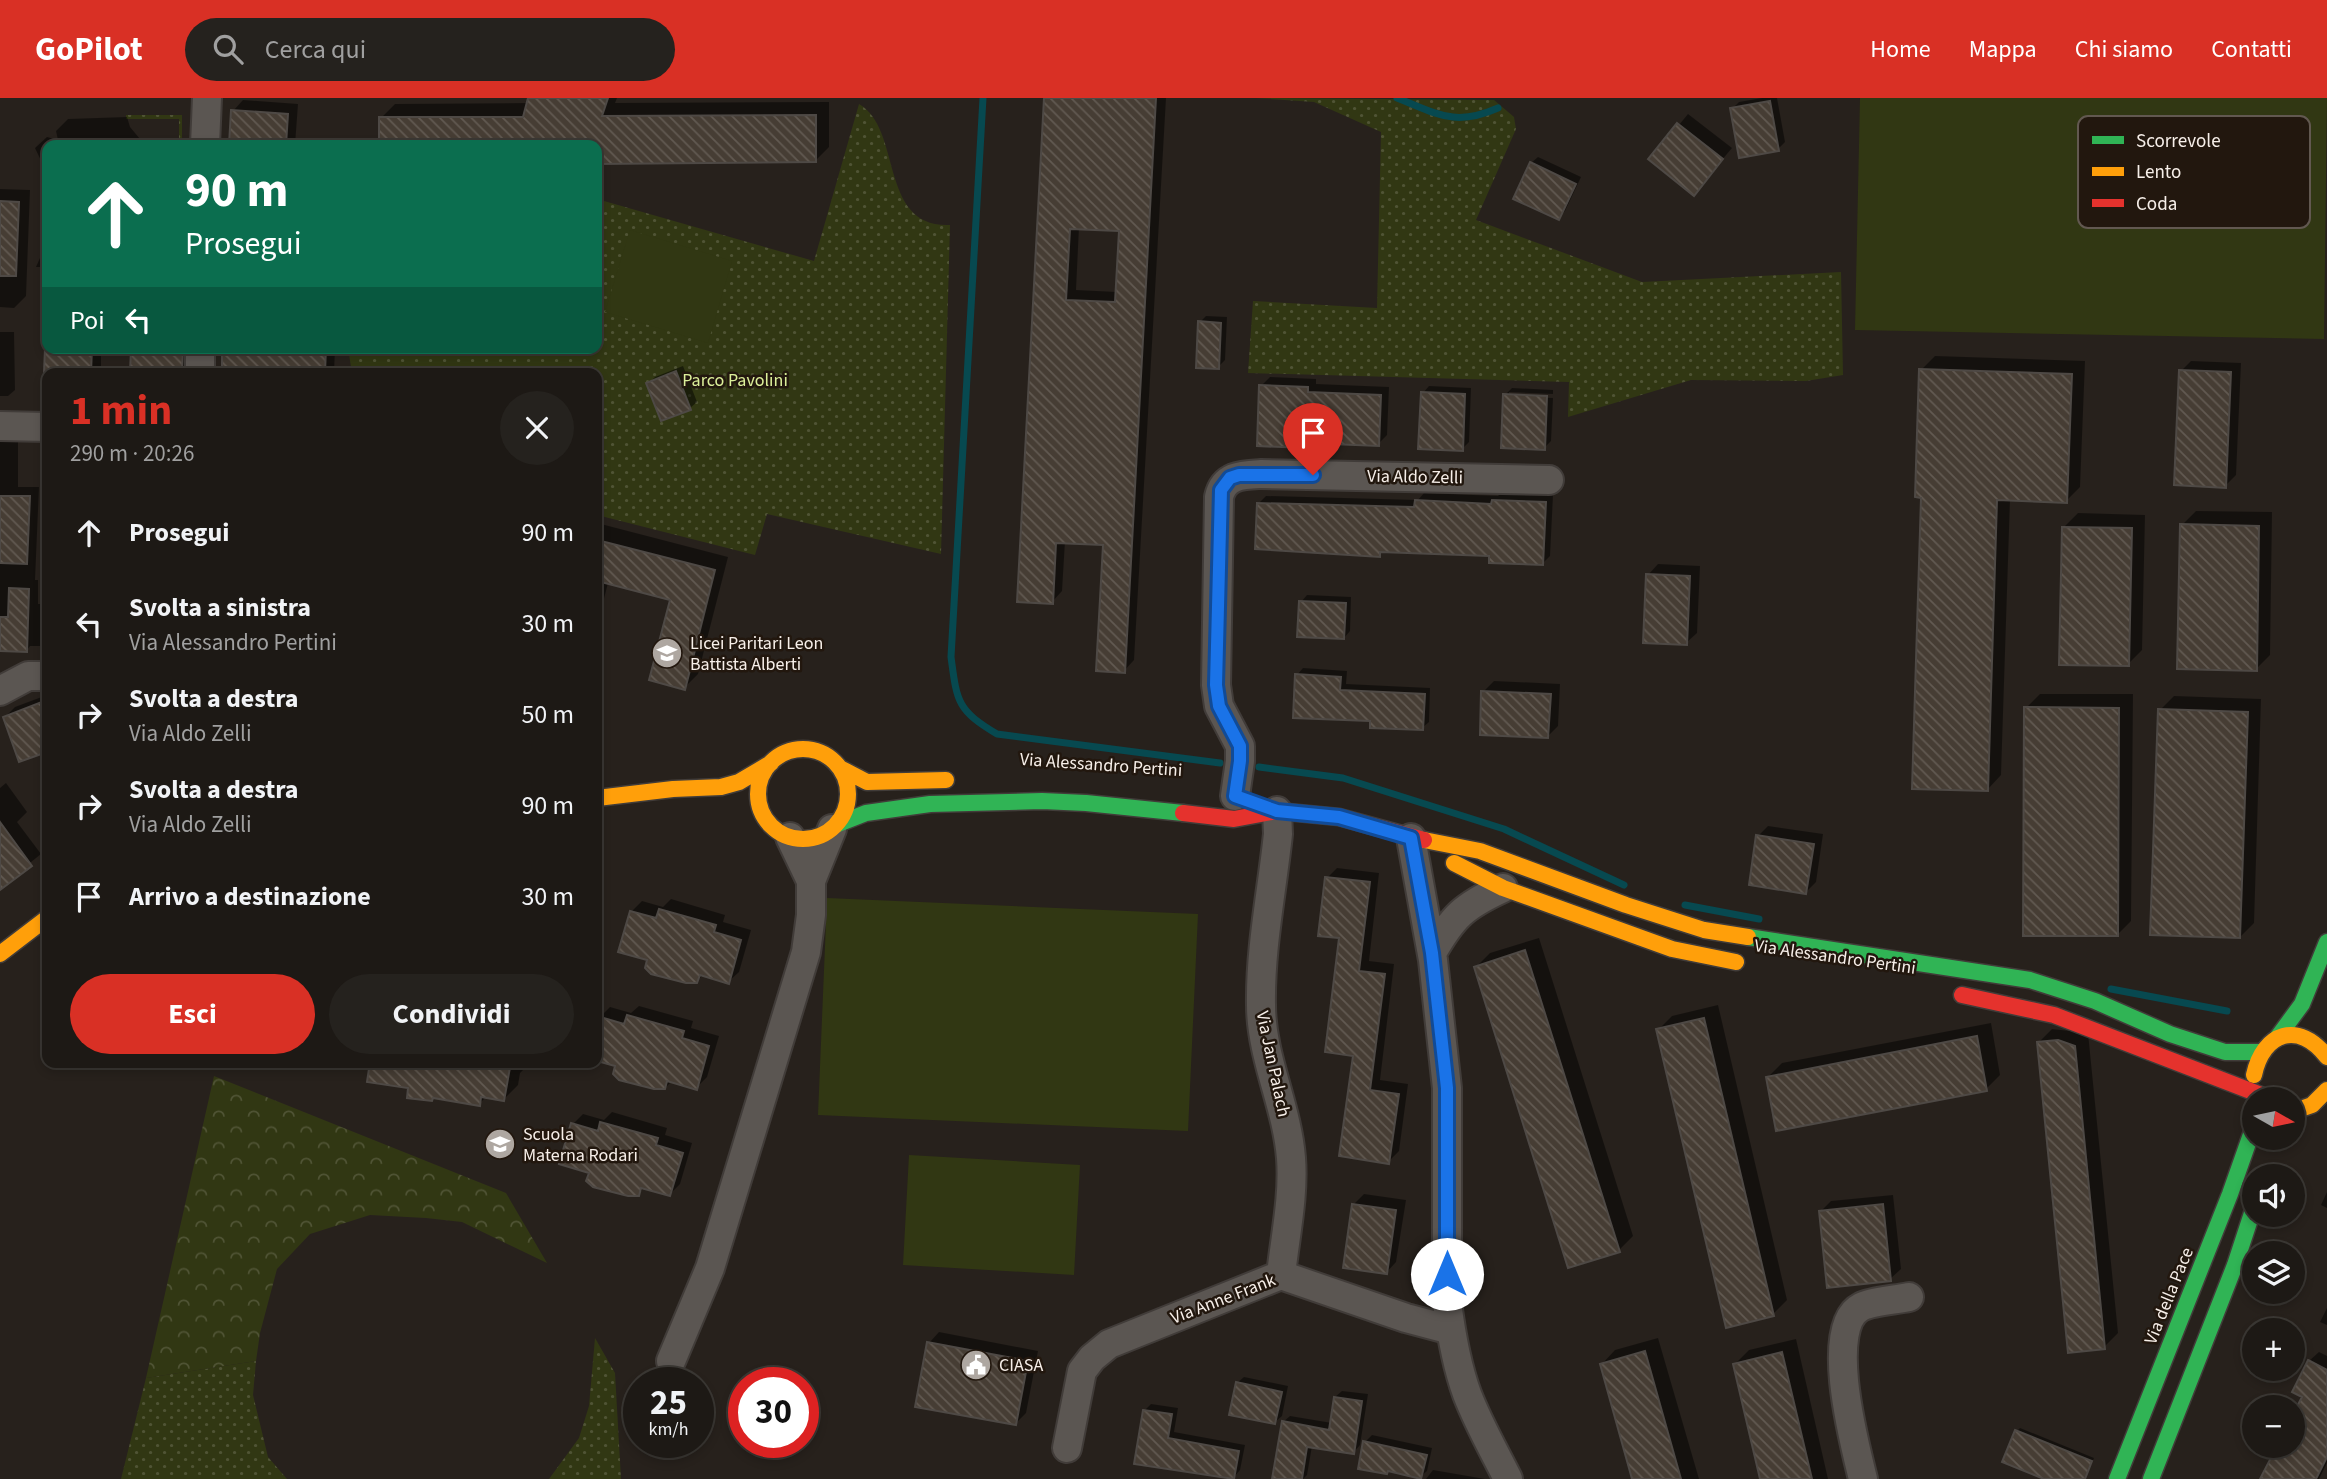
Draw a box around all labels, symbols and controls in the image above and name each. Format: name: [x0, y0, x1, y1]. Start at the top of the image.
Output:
search box: [185, 18, 675, 81]
text: GoPilot: [35, 26, 143, 73]
icon: search: [209, 30, 247, 68]
text: Cerca qui: [265, 31, 366, 68]
text: Home: [1870, 32, 1931, 67]
text: Mappa: [1969, 32, 2037, 67]
text: Chi siamo: [2075, 32, 2173, 67]
text: Contatti: [2211, 32, 2292, 67]
legend: [2078, 116, 2310, 228]
text: Scorrevole: [2136, 128, 2221, 155]
text: 90 m: [185, 156, 289, 226]
text: Lento: [2136, 159, 2181, 186]
icon: ahead: [70, 168, 161, 259]
text: Coda: [2136, 191, 2177, 218]
text: Prosegui: [185, 221, 302, 267]
icon: left: [119, 301, 157, 339]
text: Poi: [70, 302, 105, 339]
park label: Parco Pavolini: [682, 368, 788, 393]
text: 1 min: [70, 381, 172, 441]
button: close: [500, 391, 574, 465]
pin: [1283, 403, 1343, 475]
icon: arrive: [1294, 414, 1332, 452]
text: 290 m · 20:26: [70, 437, 194, 470]
street label: Via Aldo Zelli: [1367, 464, 1463, 490]
icon: ahead: [70, 514, 108, 552]
text: Prosegui: [129, 514, 229, 551]
text: 90 m: [521, 514, 574, 551]
text: Svolta a sinistra: [129, 589, 311, 626]
icon: left: [70, 605, 108, 643]
text: 30 m: [521, 605, 574, 642]
text: Via Alessandro Pertini: [129, 626, 337, 659]
place label: Licei Paritari Leon Battista Alberti: [690, 631, 823, 677]
school or university icon: Licei Paritari Leon Battista Alberti: [650, 636, 684, 670]
text: Svolta a destra: [129, 680, 299, 717]
icon: right: [70, 696, 108, 734]
text: 50 m: [521, 696, 574, 733]
text: Via Aldo Zelli: [129, 717, 252, 750]
street label: Via Alessandro Pertini: [1019, 747, 1183, 783]
text: Svolta a destra: [129, 771, 299, 808]
icon: right: [70, 787, 108, 825]
text: 90 m: [521, 787, 574, 824]
text: Via Aldo Zelli: [129, 808, 252, 841]
icon: arrive: [70, 878, 108, 916]
text: Arrivo a destinazione: [129, 878, 371, 915]
text: 30 m: [521, 878, 574, 915]
street label: Via Alessandro Pertini: [1753, 933, 1917, 981]
button: Esci: [70, 974, 315, 1054]
button: Condividi: [329, 974, 574, 1054]
street label: Via Jan Palach: [1250, 1009, 1296, 1119]
north arrow: [2242, 1087, 2305, 1150]
map controls: [2242, 1087, 2305, 1458]
place label: Scuola Materna Rodari: [523, 1122, 638, 1168]
school or university icon: Scuola Materna Rodari: [483, 1127, 517, 1161]
button: sound: [2242, 1164, 2305, 1227]
position arrow: [1410, 1237, 1484, 1311]
button: layers: [2242, 1241, 2305, 1304]
street label: Via della Pace: [2138, 1244, 2200, 1348]
street label: Via Anne Frank: [1167, 1267, 1279, 1330]
button: +: [2242, 1318, 2305, 1381]
public building icon: CIASA: [959, 1348, 993, 1382]
place label: CIASA: [999, 1353, 1043, 1378]
speed limit sign: 30: [728, 1367, 819, 1458]
text: 25: [650, 1378, 687, 1428]
button: −: [2242, 1395, 2305, 1458]
text: km/h: [649, 1417, 688, 1442]

